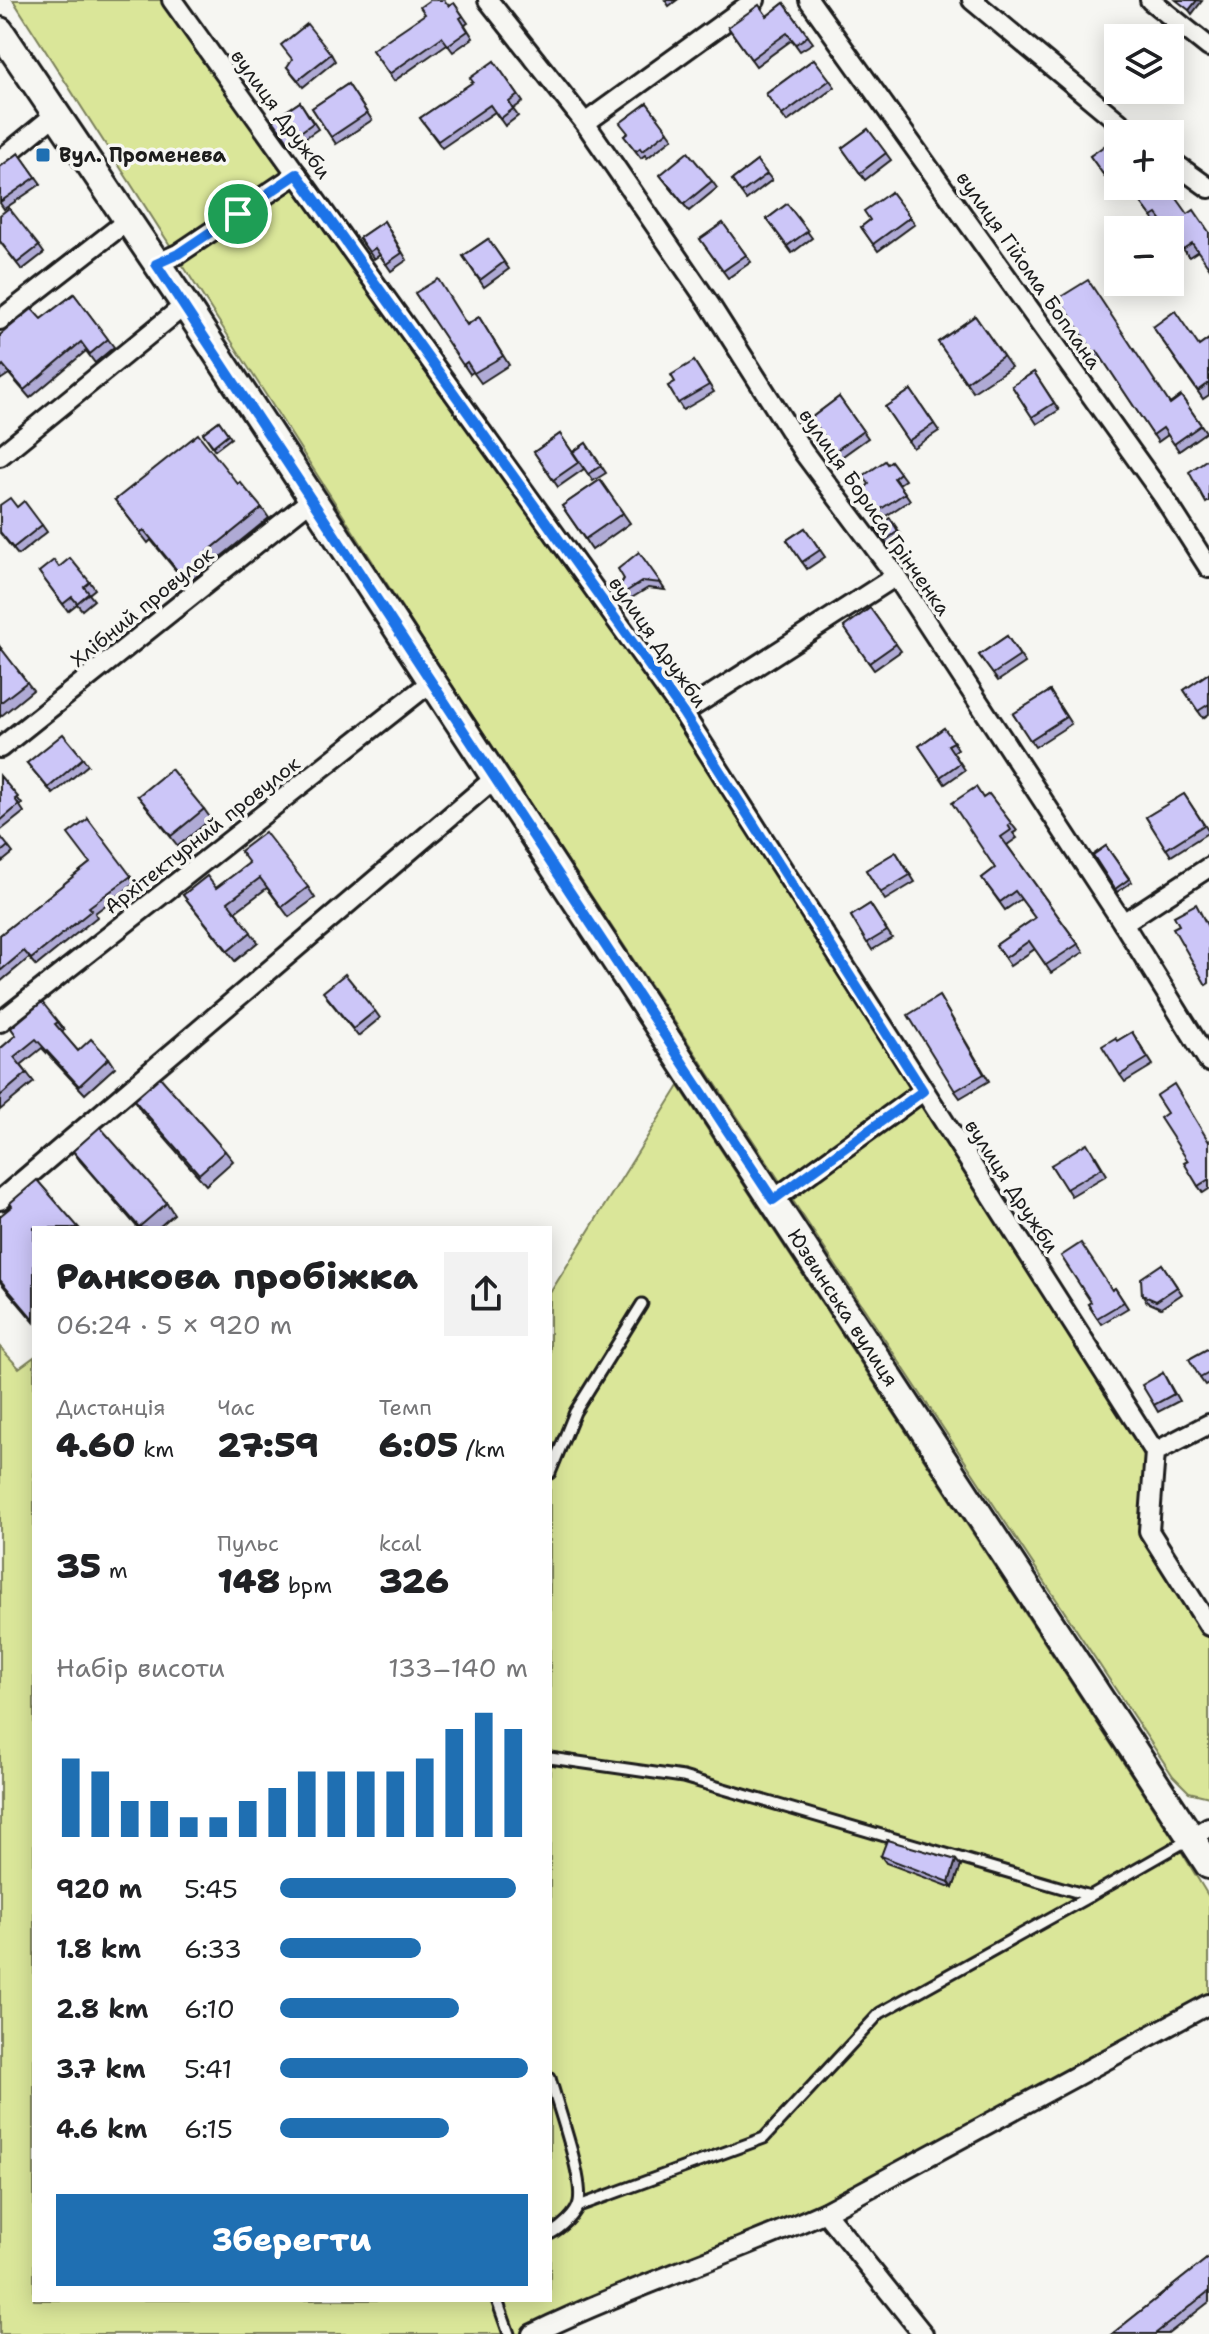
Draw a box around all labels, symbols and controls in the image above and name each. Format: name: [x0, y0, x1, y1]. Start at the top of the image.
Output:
map controls: [1104, 24, 1184, 296]
button: layers: [1104, 24, 1184, 104]
street label: вулиця Дружби: [225, 44, 337, 184]
button: +: [1104, 120, 1184, 200]
place label: Вул. Променева: [59, 142, 227, 168]
marker: Вул. Променева: [34, 146, 52, 164]
street label: вулиця Гійома Боплана: [951, 166, 1108, 375]
pin: [204, 180, 272, 248]
icon: arrive: [216, 192, 260, 236]
button: −: [1104, 216, 1184, 296]
street label: вулиця Бориса Грінченка: [793, 403, 957, 621]
street label: Хлібний провулок: [65, 541, 219, 673]
street label: вулиця Дружби: [603, 571, 713, 713]
street label: Архітектурний провулок: [99, 750, 305, 919]
street label: вулиця Дружби: [959, 1114, 1065, 1258]
street label: Юзвинська вулиця: [782, 1224, 904, 1391]
text: Ранкова пробіжка: [56, 1252, 418, 1301]
button: share: [444, 1252, 528, 1336]
text: 06:24 · 5 × 920 m: [56, 1307, 292, 1342]
text: Дистанція: [56, 1393, 166, 1422]
text: Час: [217, 1393, 255, 1422]
text: Темп: [379, 1393, 432, 1422]
text: 4.60: [56, 1422, 136, 1468]
text: 27:59: [217, 1422, 319, 1468]
text: 6:05: [379, 1422, 458, 1468]
text: km: [136, 1435, 174, 1464]
text: /km: [458, 1435, 505, 1464]
text: Пульс: [217, 1529, 279, 1558]
text: kcal: [379, 1529, 421, 1558]
text: 35: [56, 1543, 101, 1589]
text: m: [101, 1556, 128, 1585]
text: 148: [217, 1558, 280, 1604]
text: 326: [379, 1558, 449, 1604]
text: bpm: [280, 1571, 332, 1600]
text: Набір висоти: [56, 1650, 225, 1685]
text: 133–140 m: [388, 1650, 528, 1685]
text: 920 m: [56, 1871, 142, 1906]
text: 5:45: [184, 1871, 238, 1906]
text: 1.8 km: [56, 1931, 141, 1966]
text: 6:33: [184, 1931, 242, 1966]
text: 2.8 km: [56, 1991, 149, 2026]
text: 6:10: [184, 1991, 235, 2026]
text: 3.7 km: [56, 2051, 146, 2086]
text: 5:41: [184, 2051, 232, 2086]
text: 4.6 km: [56, 2111, 147, 2146]
text: 6:15: [184, 2111, 233, 2146]
button: Зберегти: [56, 2194, 528, 2286]

